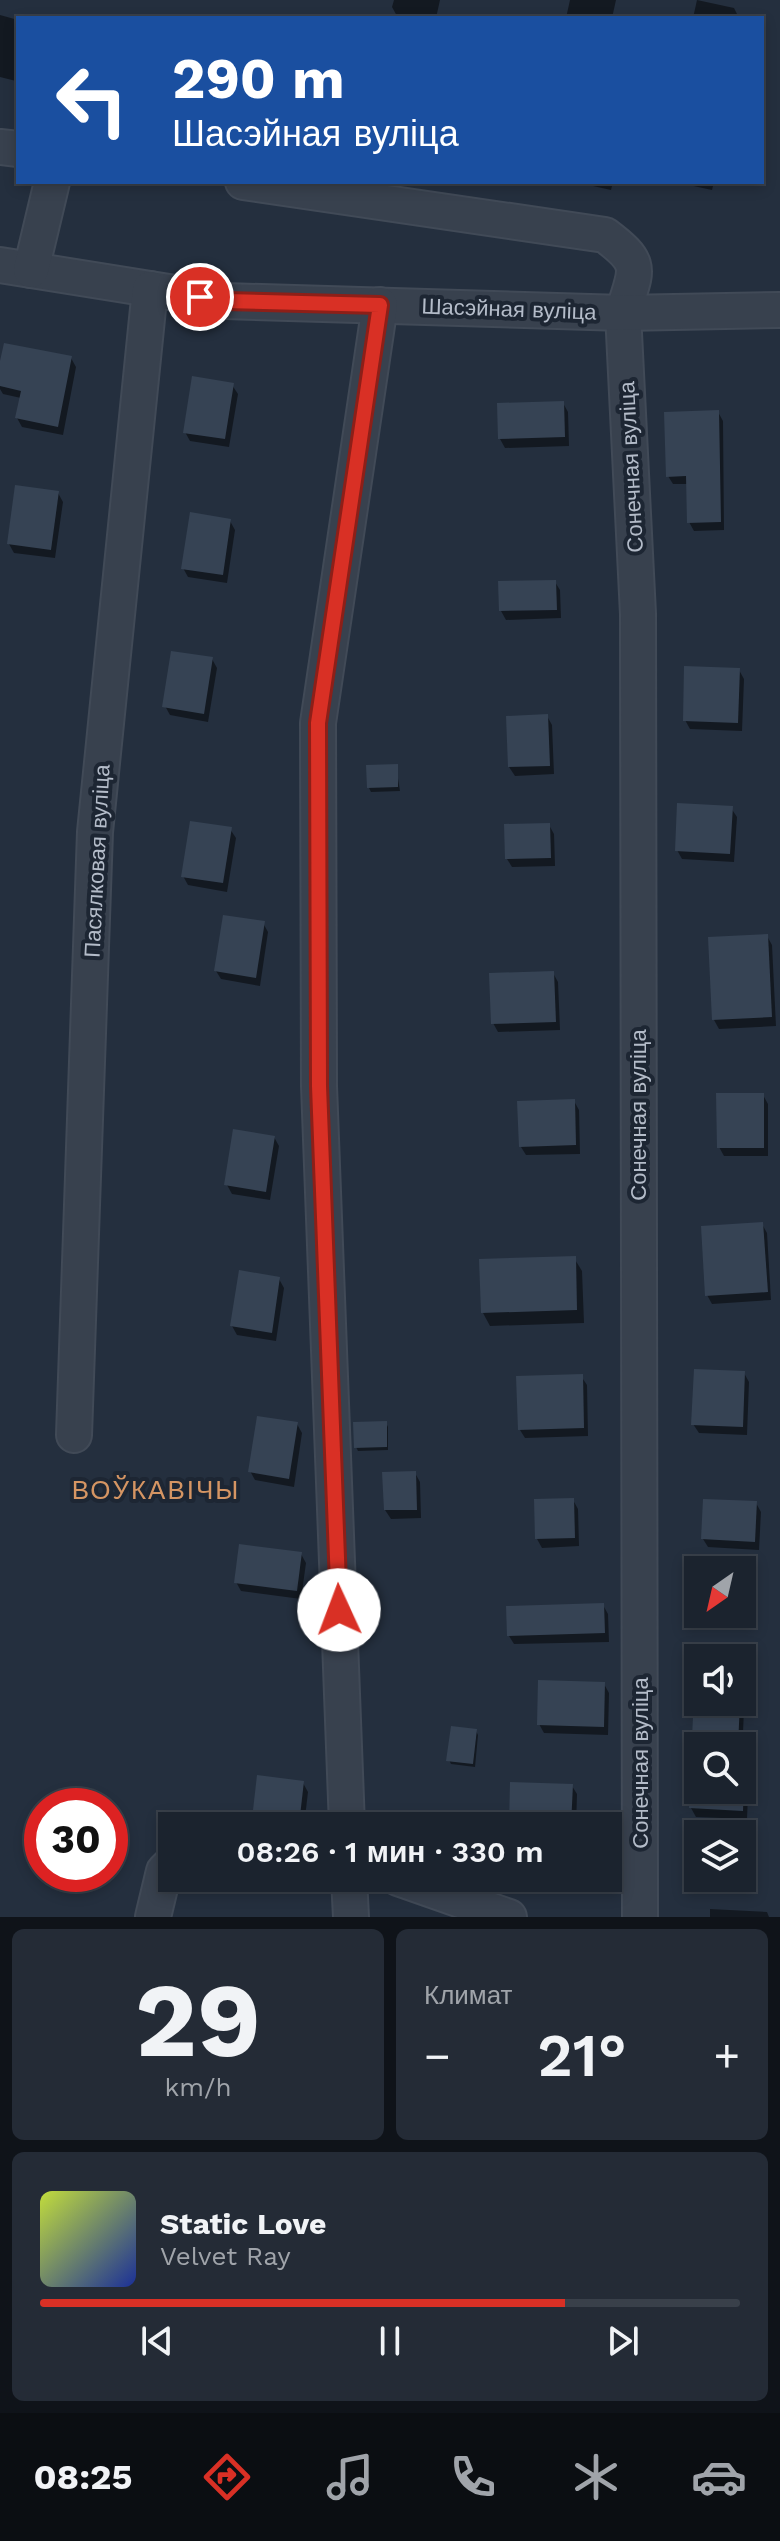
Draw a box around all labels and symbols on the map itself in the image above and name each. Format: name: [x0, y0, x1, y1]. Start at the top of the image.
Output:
pin: [166, 263, 234, 331]
street label: Шасэйная вуліца: [421, 293, 598, 325]
street label: Сонечная вуліца: [614, 380, 648, 553]
street label: Пасялковая вуліца: [79, 763, 115, 958]
street label: Сонечная вуліца: [626, 1029, 651, 1201]
district label: ВОЎКАВІЧЫ: [72, 1475, 240, 1505]
north arrow: [684, 1556, 756, 1628]
position arrow: [297, 1568, 381, 1652]
street label: Сонечная вуліца: [628, 1677, 653, 1849]
speed limit sign: 30: [24, 1788, 128, 1892]

